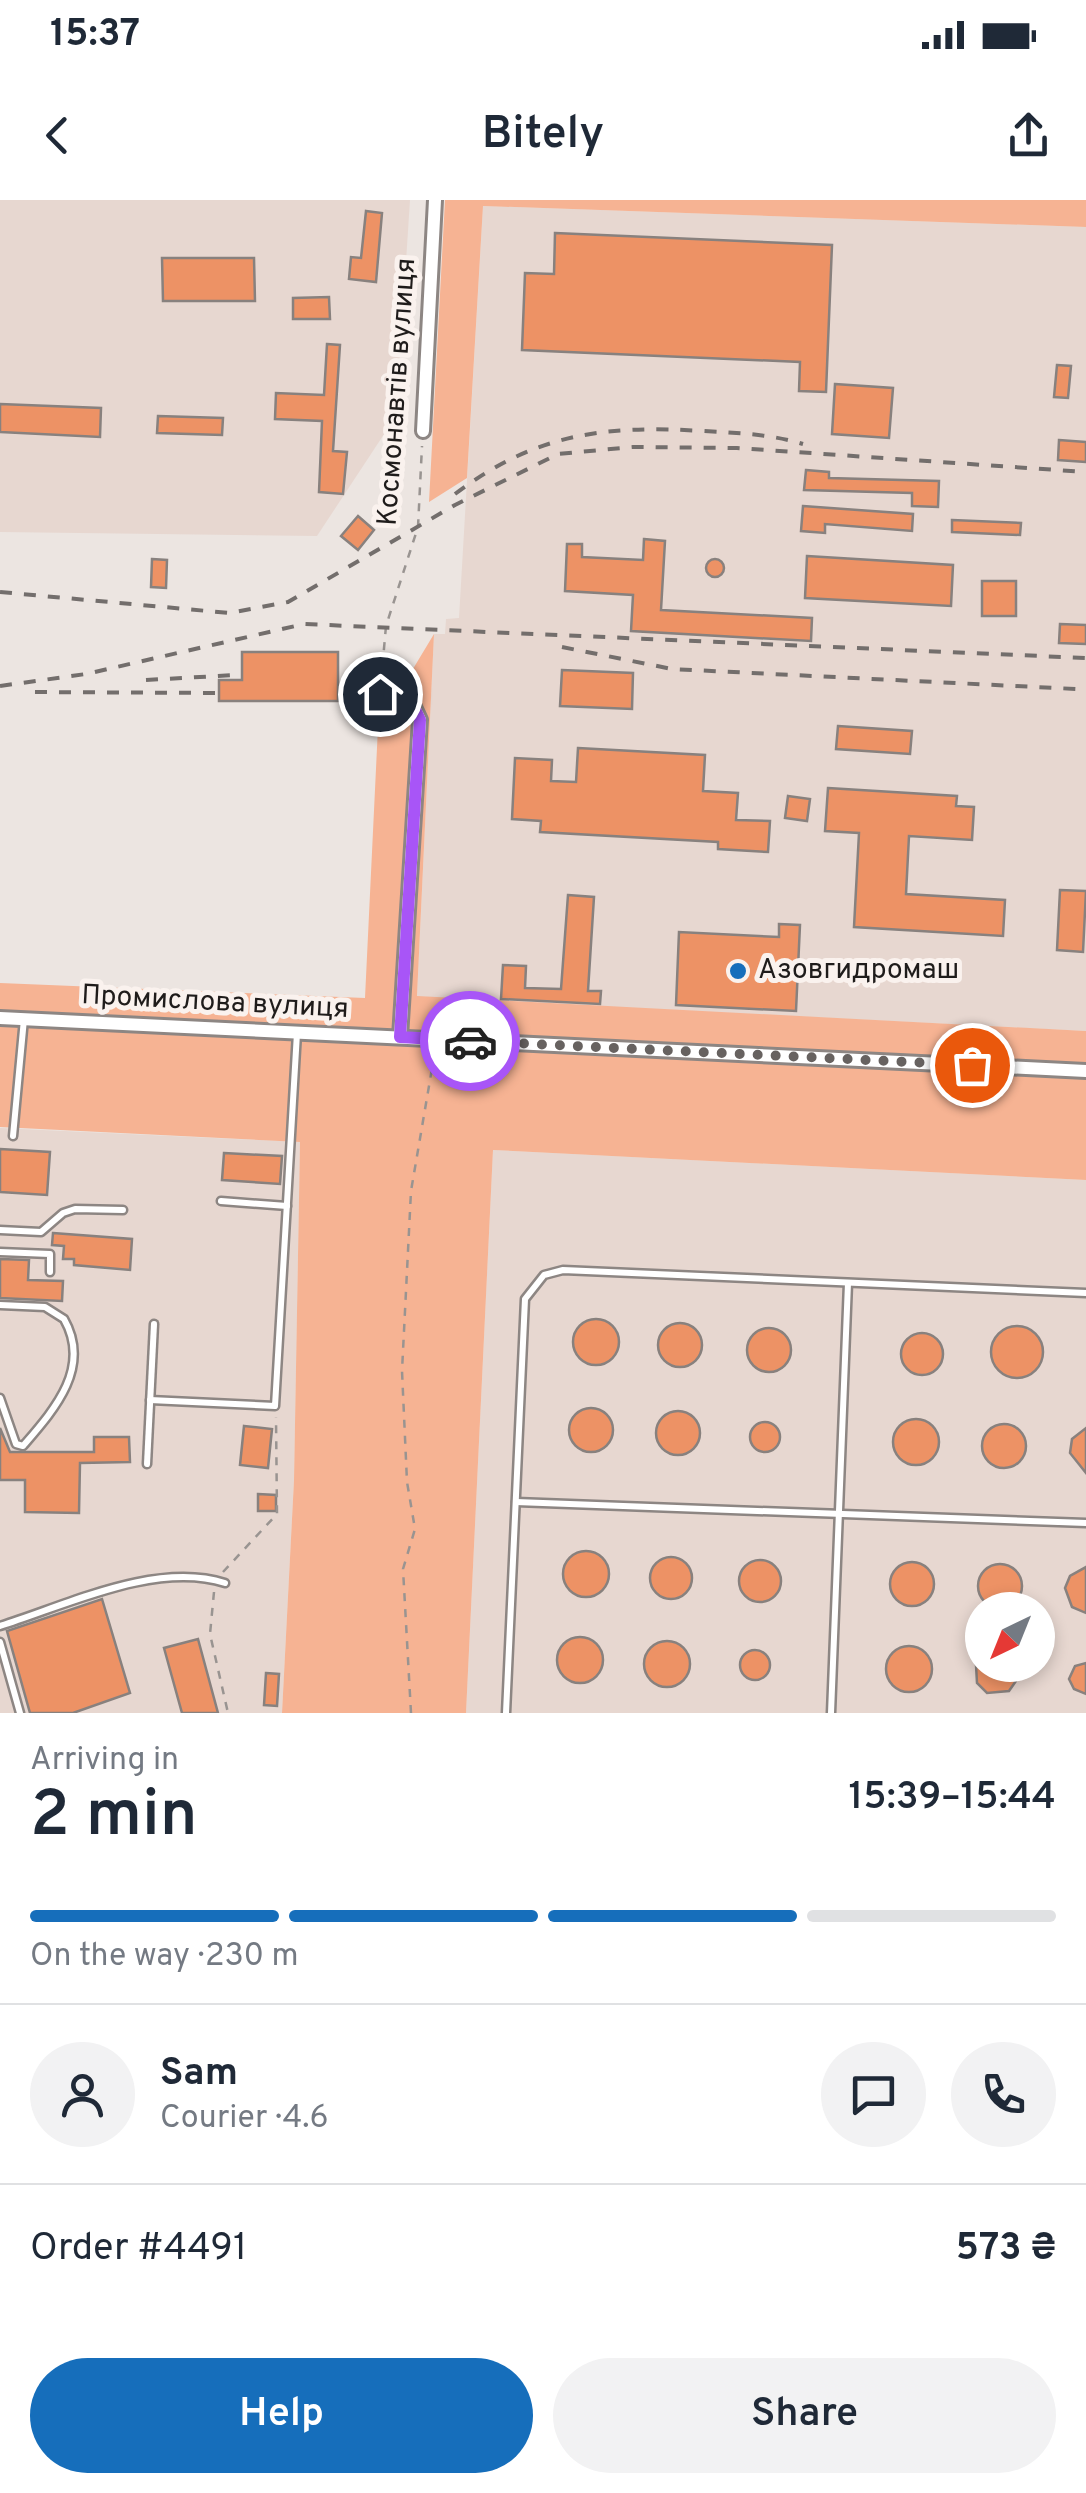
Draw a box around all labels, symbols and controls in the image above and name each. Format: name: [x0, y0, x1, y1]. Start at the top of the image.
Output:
text: 15:37: [50, 11, 140, 60]
text: Bitely: [482, 107, 604, 164]
icon: back: [30, 108, 85, 163]
icon: share: [1001, 108, 1056, 163]
street label: Космонавтів вулиця: [371, 257, 425, 527]
pin: [338, 652, 423, 737]
icon: home: [353, 667, 408, 722]
place label: Азовгидромаш: [758, 953, 959, 989]
marker: Азовгидромаш: [727, 960, 749, 982]
street label: Промислова вулиця: [80, 978, 350, 1028]
courier: [420, 991, 520, 1091]
icon: car: [443, 1014, 498, 1069]
pin: [930, 1023, 1015, 1108]
icon: bag: [945, 1038, 1000, 1093]
north arrow: [965, 1592, 1055, 1682]
map controls: [965, 1592, 1055, 1682]
text: Arriving in: [30, 1741, 179, 1781]
text: 15:39–15:44: [848, 1774, 1056, 1823]
text: 2 min: [30, 1777, 198, 1859]
text: On the way · 230 m: [30, 1937, 299, 1977]
button: person: [30, 2042, 135, 2147]
button: chat: [821, 2042, 926, 2147]
button: phone: [951, 2042, 1056, 2147]
text: Sam: [160, 2050, 238, 2099]
text: Courier · 4.6: [160, 2099, 329, 2139]
text: Order #4491: [30, 2225, 247, 2274]
text: 573 ₴: [956, 2225, 1056, 2274]
button: Help: [30, 2358, 533, 2473]
button: Share: [553, 2358, 1056, 2473]

